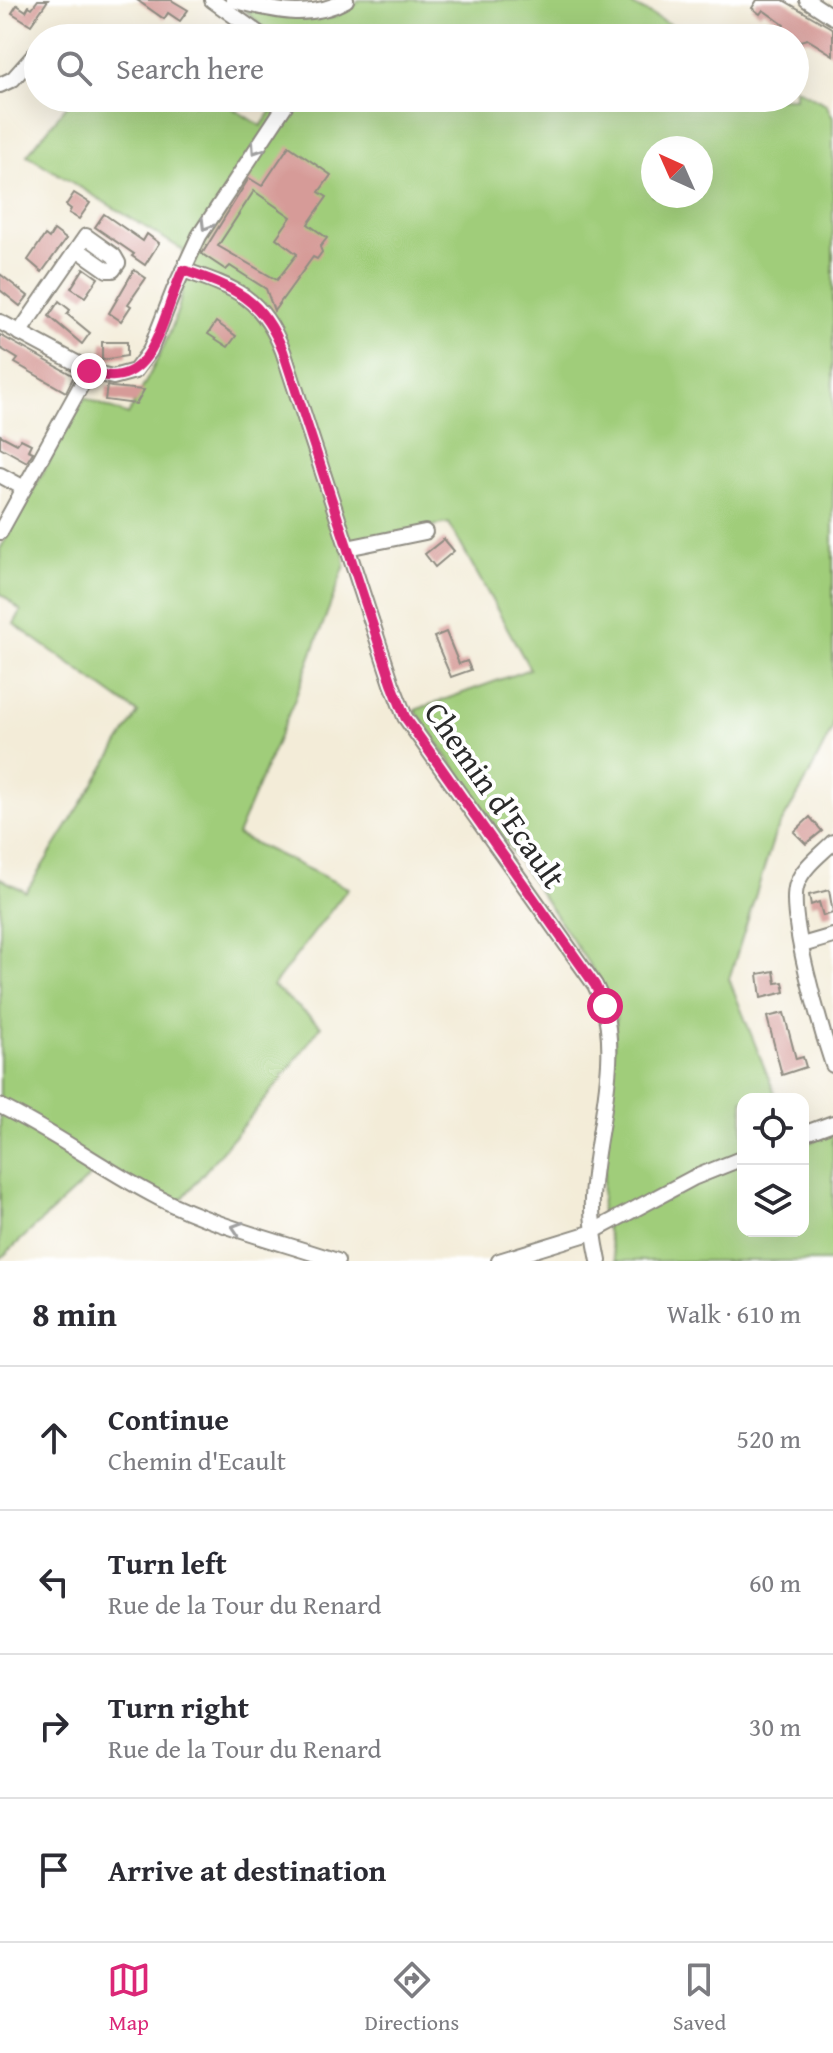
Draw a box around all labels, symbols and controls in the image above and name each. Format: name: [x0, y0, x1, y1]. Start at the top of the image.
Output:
search box: [24, 24, 809, 112]
icon: search: [52, 46, 96, 90]
text: Search here: [116, 46, 264, 90]
north arrow: [641, 136, 713, 208]
one-way arrow: [250, 141, 265, 155]
one-way arrow: [200, 216, 216, 231]
route end: [71, 353, 107, 389]
street label: Chemin d'Ecault: [413, 692, 577, 898]
route start: [587, 988, 623, 1024]
map controls: [737, 1093, 809, 1237]
button: locate: [737, 1093, 809, 1165]
button: layers: [737, 1165, 809, 1237]
one-way arrow: [230, 1221, 244, 1237]
text: 8 min: [32, 1289, 117, 1338]
text: Walk · 610 m: [667, 1294, 801, 1333]
text: Continue: [108, 1397, 229, 1441]
icon: ahead: [32, 1416, 76, 1460]
text: 520 m: [736, 1419, 801, 1458]
text: Chemin d'Ecault: [108, 1441, 286, 1480]
text: Turn left: [108, 1541, 227, 1585]
icon: left: [32, 1560, 76, 1604]
text: 60 m: [749, 1563, 801, 1602]
text: Rue de la Tour du Renard: [108, 1585, 381, 1624]
text: Turn right: [108, 1685, 249, 1729]
icon: right: [32, 1704, 76, 1748]
text: 30 m: [749, 1707, 801, 1746]
text: Rue de la Tour du Renard: [108, 1729, 381, 1768]
icon: arrive: [32, 1848, 76, 1892]
text: Arrive at destination: [108, 1848, 386, 1892]
tab: Map: [107, 1958, 151, 2038]
tab: Directions: [365, 1958, 459, 2038]
tab: Saved: [673, 1958, 726, 2038]

